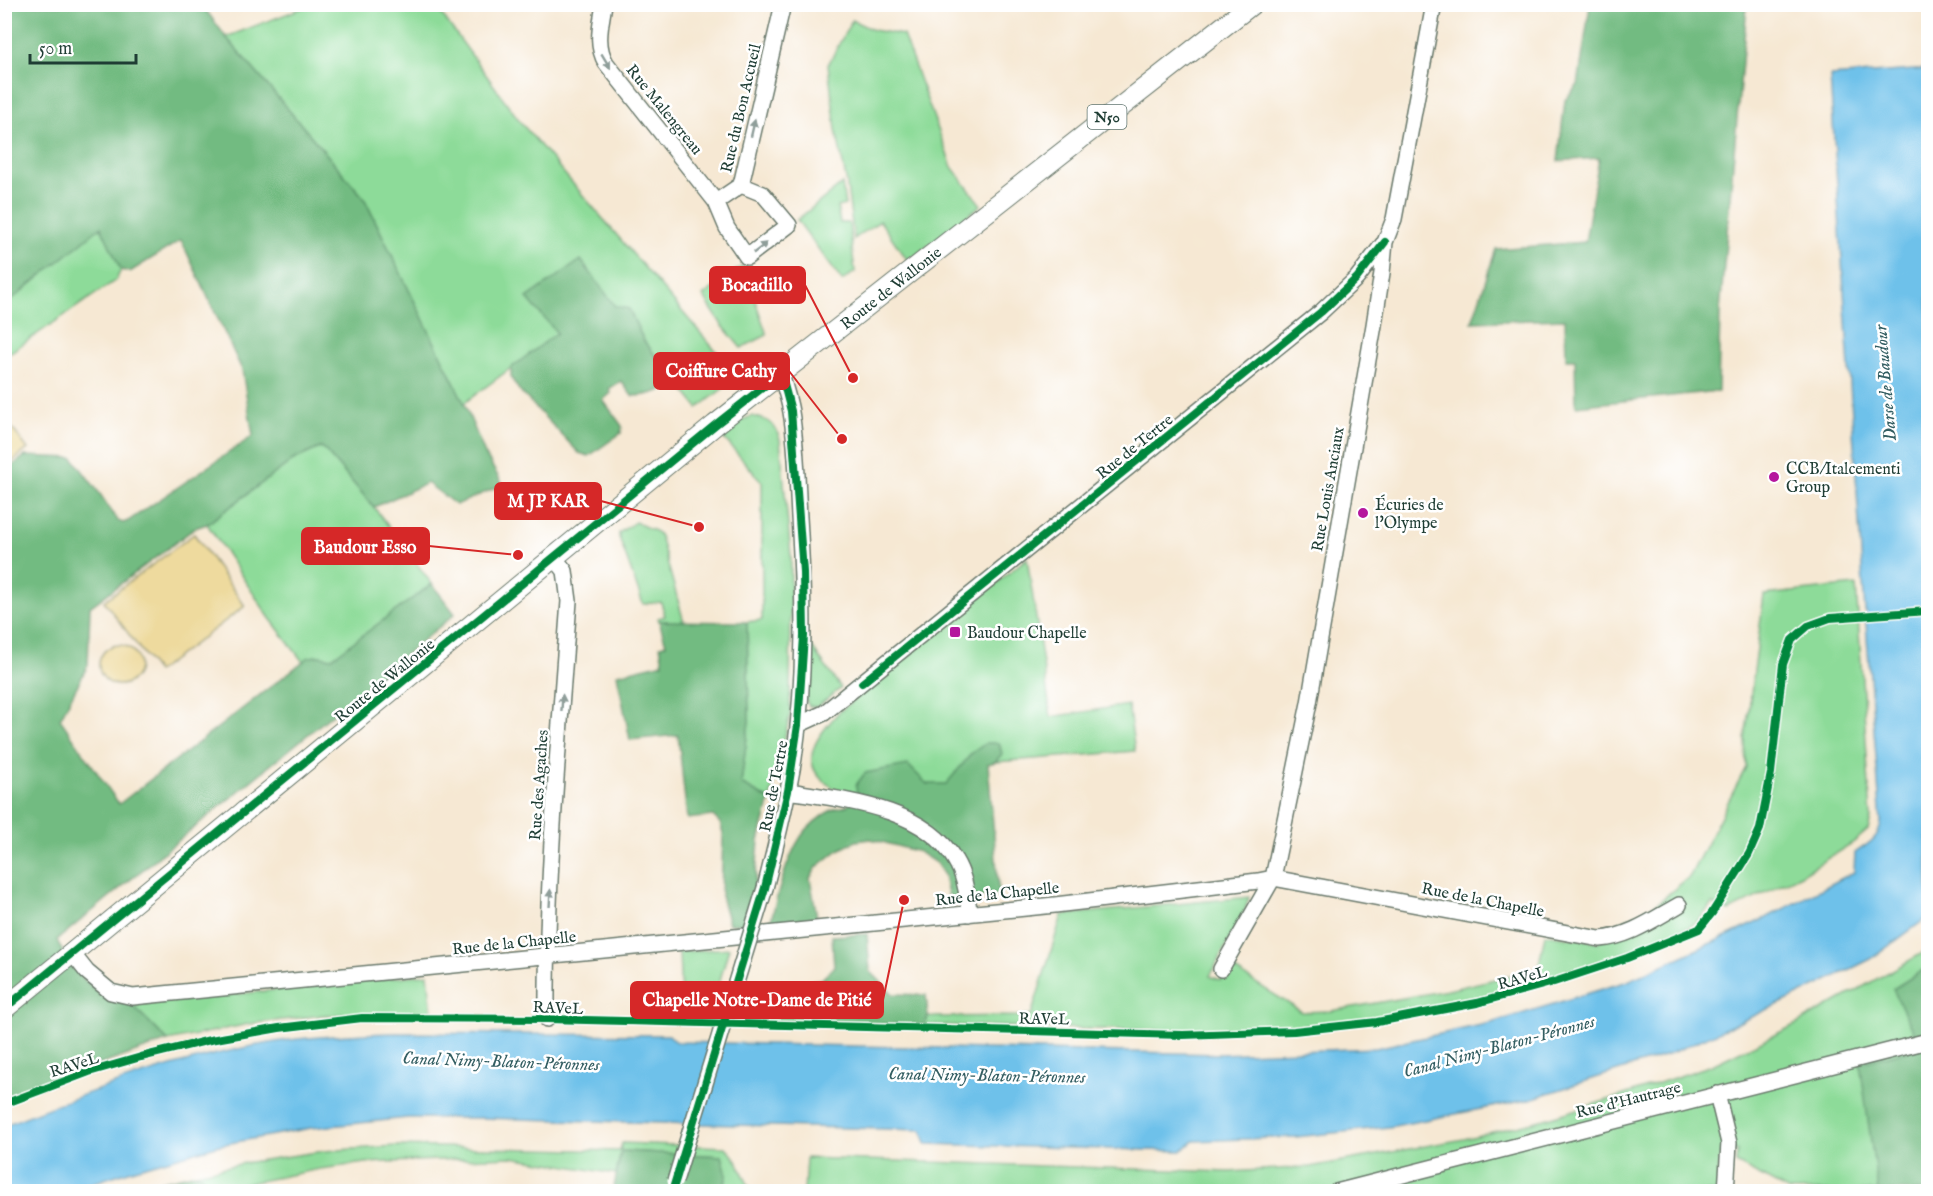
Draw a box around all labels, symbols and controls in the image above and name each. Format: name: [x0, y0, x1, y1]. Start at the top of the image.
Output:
scale bar: [30, 27, 136, 65]
text: 50 m: [39, 38, 72, 61]
street label: Rue du Bon Accueil: [717, 42, 767, 175]
one-way arrow: [600, 53, 611, 69]
street label: Rue Malengreau: [621, 61, 706, 159]
road number: N50: [1088, 105, 1126, 129]
one-way arrow: [749, 118, 758, 137]
one-way arrow: [752, 241, 768, 254]
street label: Route de Wallonie: [837, 243, 946, 335]
callout: Bocadillo: [710, 267, 805, 303]
text: Bocadillo: [722, 275, 793, 298]
water label: Darse de Baudour: [1870, 323, 1903, 442]
callout: Coiffure Cathy: [654, 353, 789, 389]
text: Coiffure Cathy: [665, 361, 778, 384]
street label: Rue de Tertre: [1093, 411, 1178, 485]
street label: Rue Louis Anciaux: [1308, 425, 1350, 553]
place label: CCB/Italcementi Group: [1786, 460, 1901, 498]
marker: CCB/Italcementi Group: [1767, 470, 1781, 484]
callout: M JP KAR: [495, 483, 601, 519]
text: M JP KAR: [507, 491, 590, 514]
place label: Écuries de l'Olympe: [1375, 494, 1444, 534]
marker: Écuries de l'Olympe: [1356, 506, 1370, 520]
callout: Baudour Esso: [302, 528, 429, 564]
text: Baudour Esso: [314, 537, 417, 560]
place label: Baudour Chapelle: [967, 624, 1086, 644]
marker: Baudour Chapelle: [948, 625, 962, 639]
street label: Route de Wallonie: [331, 635, 439, 728]
one-way arrow: [557, 694, 566, 713]
street label: Rue des Agaches: [526, 729, 554, 841]
street label: Rue de Tertre: [756, 739, 794, 834]
street label: Rue de la Chapelle: [934, 879, 1060, 911]
street label: Rue de la Chapelle: [1420, 879, 1546, 923]
one-way arrow: [545, 889, 554, 908]
street label: Rue de la Chapelle: [451, 928, 577, 960]
street label: RAVeL: [1495, 962, 1550, 996]
callout: Chapelle Notre-Dame de Pitié: [631, 982, 883, 1018]
text: Chapelle Notre-Dame de Pitié: [643, 990, 872, 1013]
street label: RAVeL: [532, 998, 584, 1020]
street label: RAVeL: [1019, 1010, 1070, 1030]
water label: Canal Nimy-Blaton-Péronnes: [1401, 1011, 1598, 1084]
street label: RAVeL: [47, 1048, 102, 1083]
water label: Canal Nimy-Blaton-Péronnes: [402, 1048, 601, 1077]
water label: Canal Nimy-Blaton-Péronnes: [888, 1063, 1087, 1090]
street label: Rue d'Hautrage: [1574, 1078, 1683, 1124]

